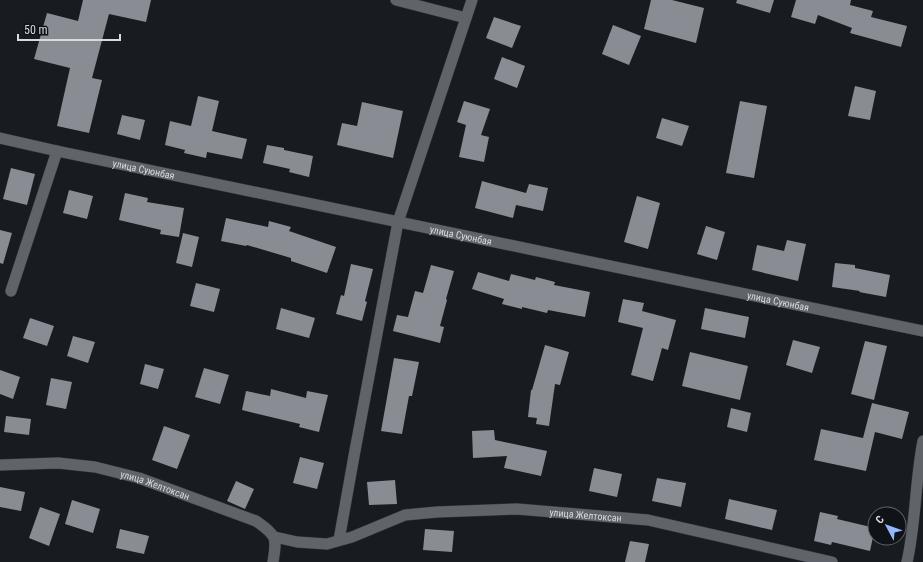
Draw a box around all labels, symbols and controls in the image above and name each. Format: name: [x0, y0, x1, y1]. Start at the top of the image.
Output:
scale bar: [18, 16, 120, 42]
text: 50 m: [24, 23, 48, 37]
street label: улица Суюнбая: [112, 158, 176, 181]
street label: улица Суюнбая: [429, 224, 493, 247]
street label: улица Суюнбая: [746, 290, 810, 313]
street label: улица Желтоксан: [119, 469, 191, 502]
north arrow: [867, 506, 907, 546]
street label: улица Желтоксан: [549, 507, 622, 524]
text: С: [873, 513, 887, 526]

